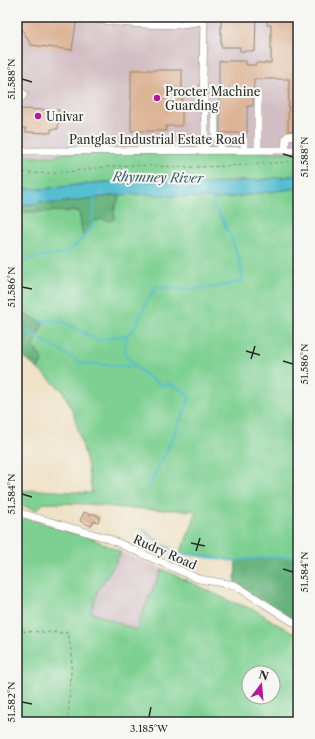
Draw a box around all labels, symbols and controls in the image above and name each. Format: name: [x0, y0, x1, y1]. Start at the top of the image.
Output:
text: 51.588°N: [5, 58, 18, 100]
place label: Procter Machine Guarding: [165, 84, 261, 113]
marker: Procter Machine Guarding: [152, 93, 162, 103]
place label: Univar: [46, 109, 84, 124]
marker: Univar: [33, 111, 43, 121]
street label: Pantglas Industrial Estate Road: [69, 132, 246, 147]
text: 51.588°N: [298, 136, 311, 178]
water label: Rhymney River: [112, 168, 204, 186]
text: 51.586°N: [5, 267, 18, 307]
text: 51.586°N: [298, 344, 311, 384]
text: 51.584°N: [5, 474, 18, 514]
street label: Rudry Road: [131, 531, 200, 573]
text: 51.584°N: [298, 552, 311, 592]
north arrow: [241, 665, 281, 705]
text: N: [257, 667, 271, 684]
text: 51.582°N: [5, 682, 18, 722]
text: 3.185°W: [130, 722, 169, 735]

